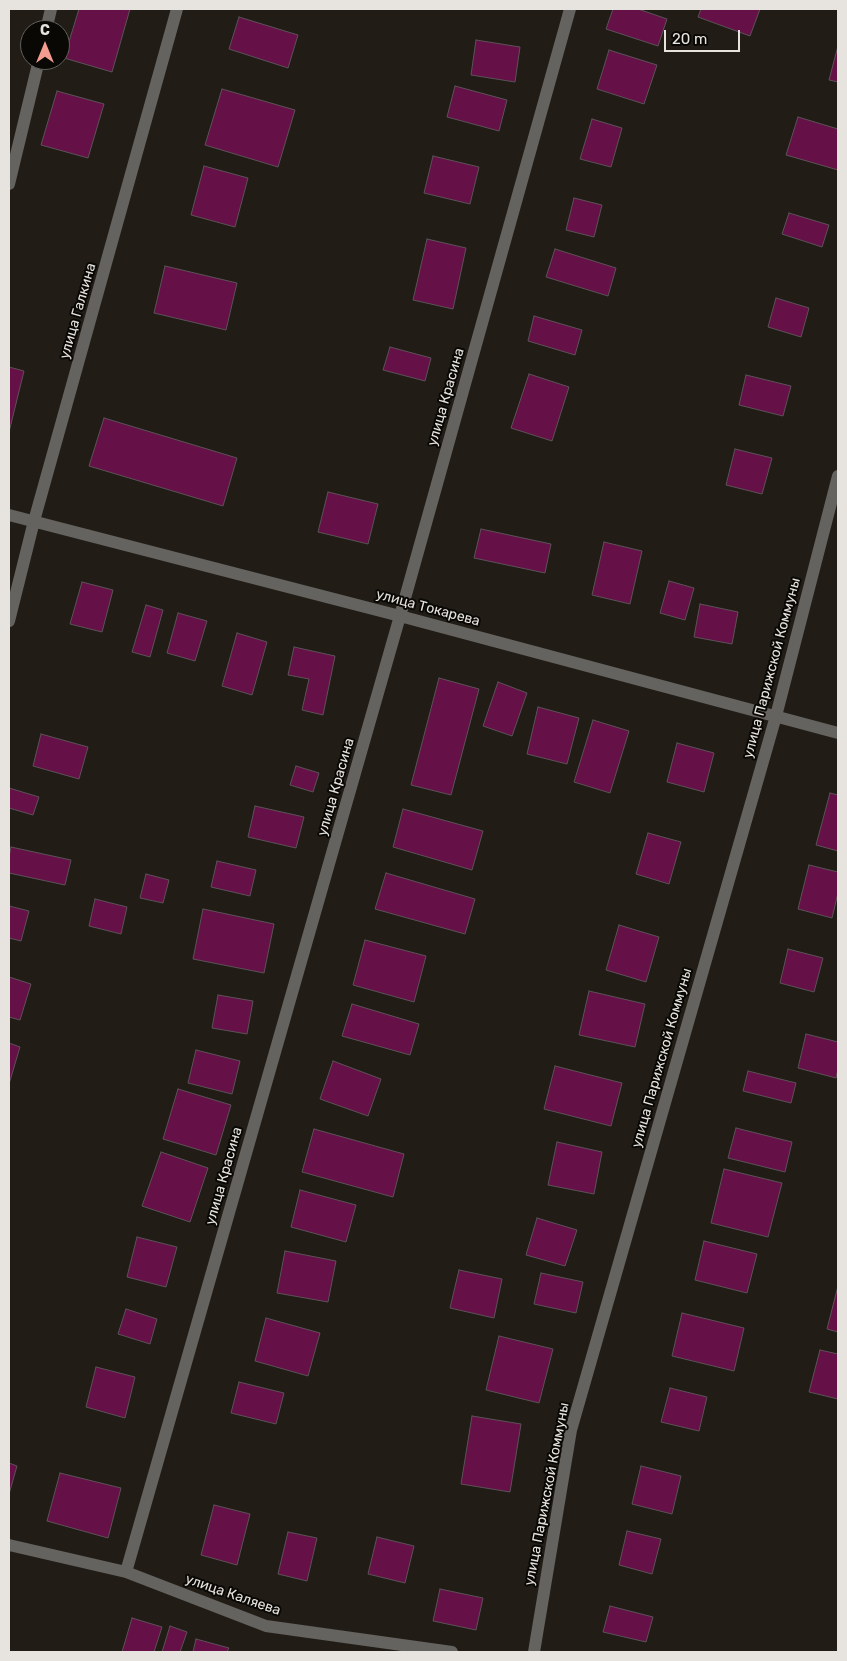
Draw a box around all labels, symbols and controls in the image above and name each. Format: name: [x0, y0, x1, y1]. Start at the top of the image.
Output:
north arrow: [20, 20, 70, 70]
scale bar: [667, 20, 743, 52]
text: С: [40, 22, 50, 39]
text: 20 m: [672, 30, 707, 48]
street label: улица Галкина: [56, 261, 100, 361]
street label: улица Красина: [424, 346, 468, 448]
street label: улица Парижской Коммуны: [740, 576, 804, 760]
street label: улица Токарева: [374, 586, 482, 630]
street label: улица Красина: [314, 736, 358, 838]
street label: улица Парижской Коммуны: [628, 966, 696, 1150]
street label: улица Красина: [202, 1125, 246, 1227]
street label: улица Парижской Коммуны: [521, 1401, 573, 1587]
street label: улица Каляева: [183, 1571, 283, 1619]

